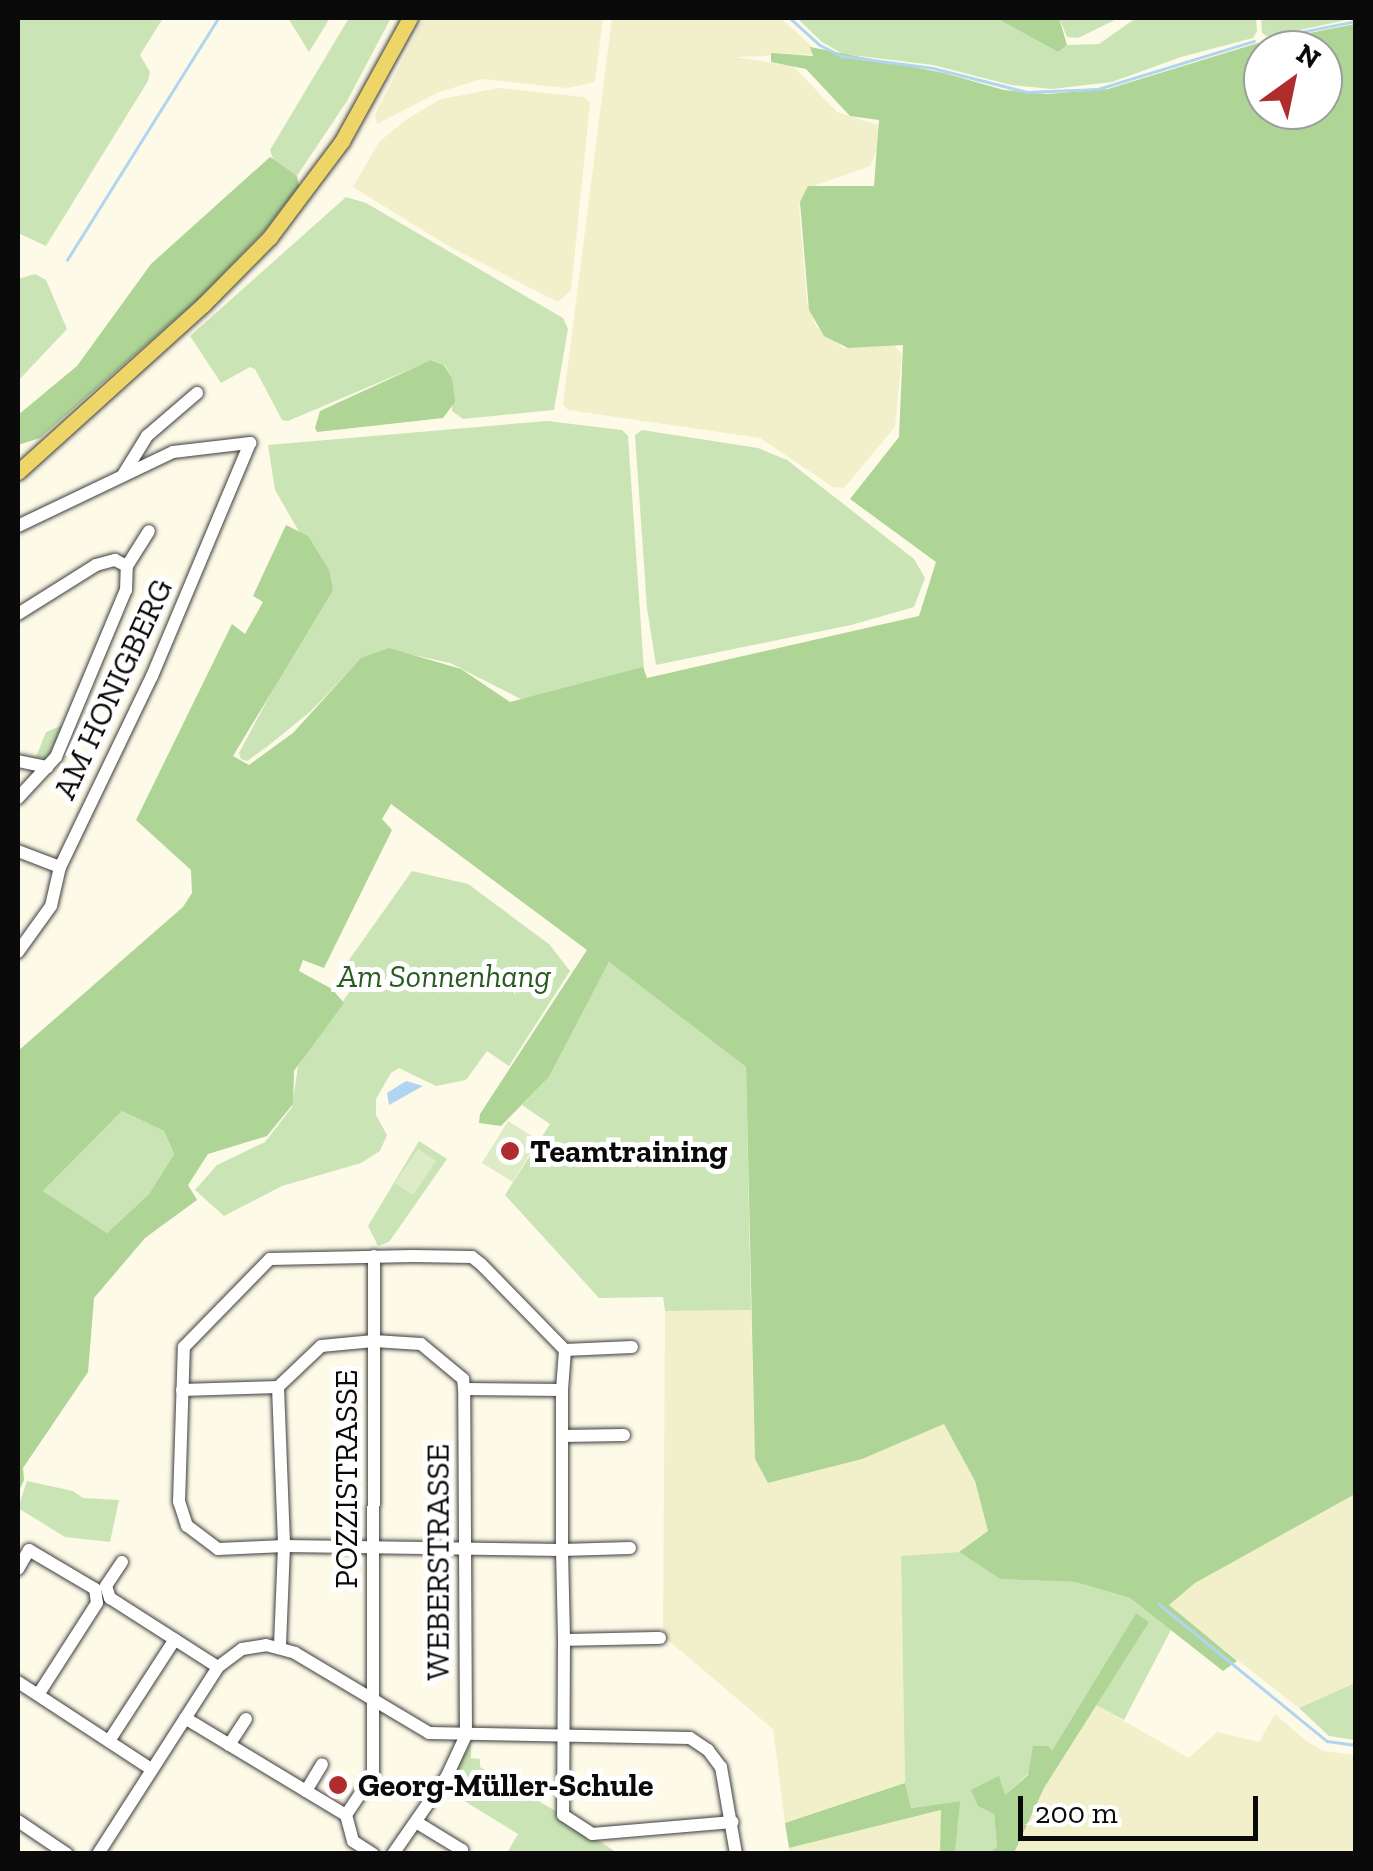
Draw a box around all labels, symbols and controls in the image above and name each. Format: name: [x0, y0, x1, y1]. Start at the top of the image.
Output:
north arrow: [1243, 30, 1343, 130]
text: N: [1291, 36, 1326, 76]
street label: AM HONIGBERG: [45, 573, 181, 805]
park label: Am Sonnenhang: [337, 957, 551, 995]
place label: Teamtraining: [530, 1132, 727, 1170]
marker: Teamtraining: [499, 1140, 521, 1162]
street label: POZZISTRASSE: [327, 1369, 365, 1589]
street label: WEBERSTRASSE: [419, 1444, 457, 1680]
place label: Georg-Müller-Schule: [358, 1766, 653, 1804]
marker: Georg-Müller-Schule: [327, 1774, 349, 1796]
scale bar: [1023, 1776, 1263, 1838]
text: 200 m: [1035, 1795, 1118, 1831]

